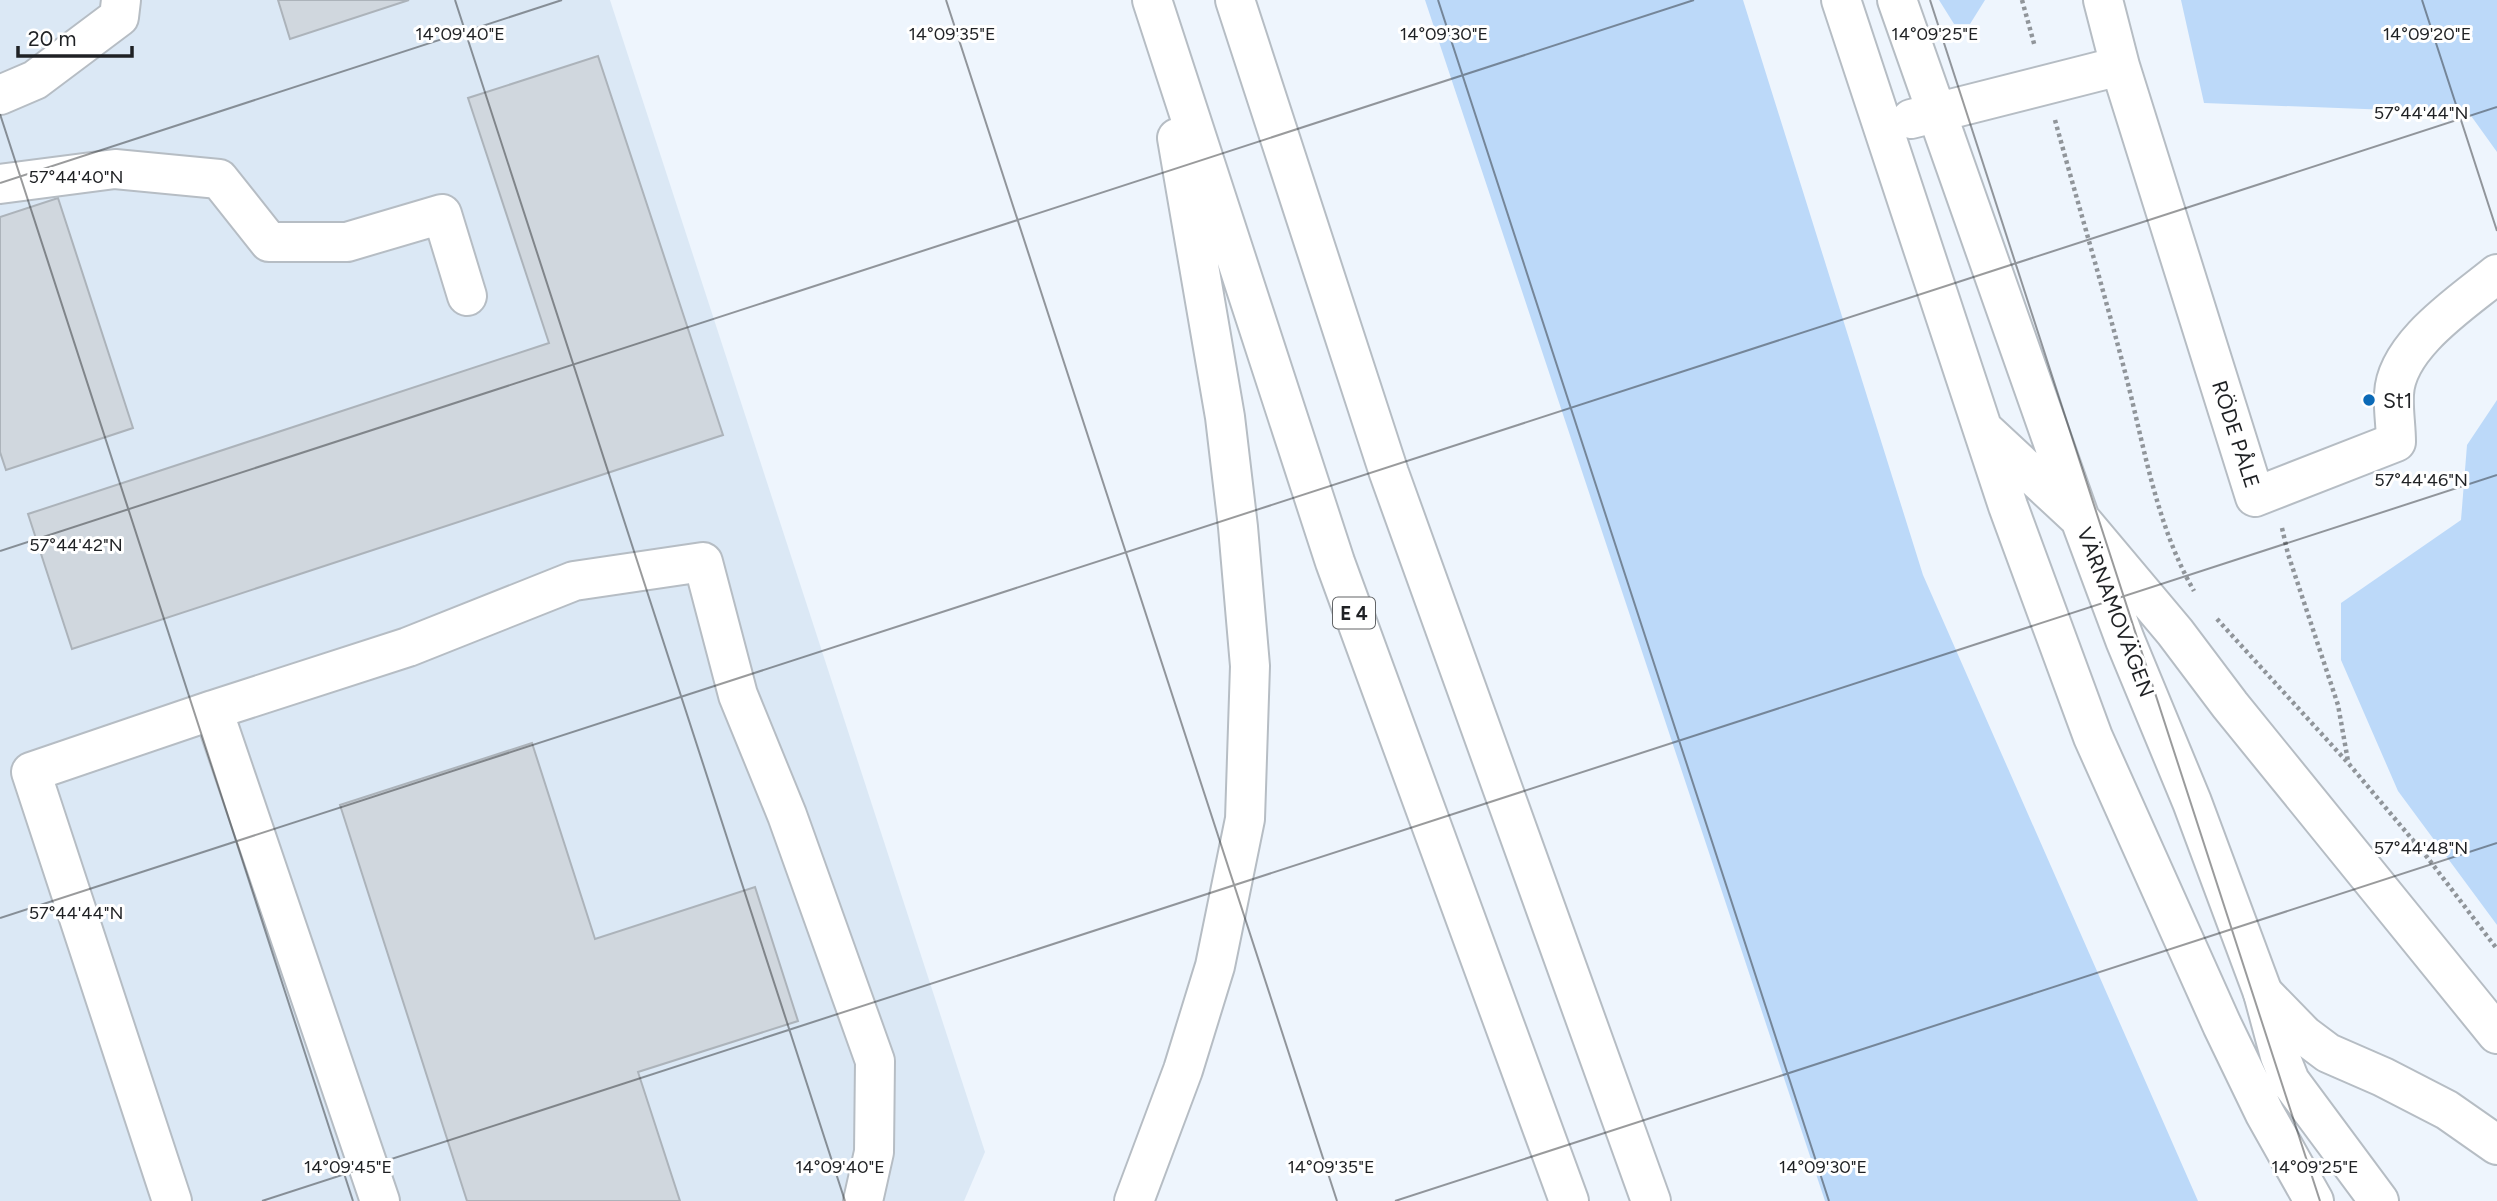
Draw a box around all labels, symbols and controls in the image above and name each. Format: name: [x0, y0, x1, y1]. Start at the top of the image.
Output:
scale bar: [18, 14, 131, 58]
text: 14°09'40"E: [415, 23, 505, 45]
text: 14°09'35"E: [908, 23, 996, 45]
text: 14°09'30"E: [1400, 23, 1488, 45]
text: 14°09'25"E: [1891, 23, 1979, 45]
text: 14°09'20"E: [2383, 23, 2471, 45]
text: 20 m: [28, 26, 76, 51]
text: 57°44'44"N: [2374, 102, 2468, 124]
text: 57°44'40"N: [28, 166, 124, 188]
street label: RÖDE PÅLE: [2207, 377, 2265, 491]
place label: St1: [2383, 388, 2413, 413]
marker: St1: [2361, 392, 2377, 408]
text: 57°44'46"N: [2374, 469, 2468, 491]
street label: VÄRNAMOVÄGEN: [2072, 524, 2160, 700]
text: 57°44'42"N: [29, 534, 123, 556]
road number: E 4: [1333, 598, 1375, 628]
text: 57°44'48"N: [2374, 837, 2468, 859]
text: 57°44'44"N: [29, 902, 123, 924]
text: 14°09'45"E: [304, 1156, 392, 1178]
text: 14°09'40"E: [795, 1156, 885, 1178]
text: 14°09'35"E: [1287, 1156, 1375, 1178]
text: 14°09'30"E: [1779, 1156, 1867, 1178]
text: 14°09'25"E: [2271, 1156, 2359, 1178]

